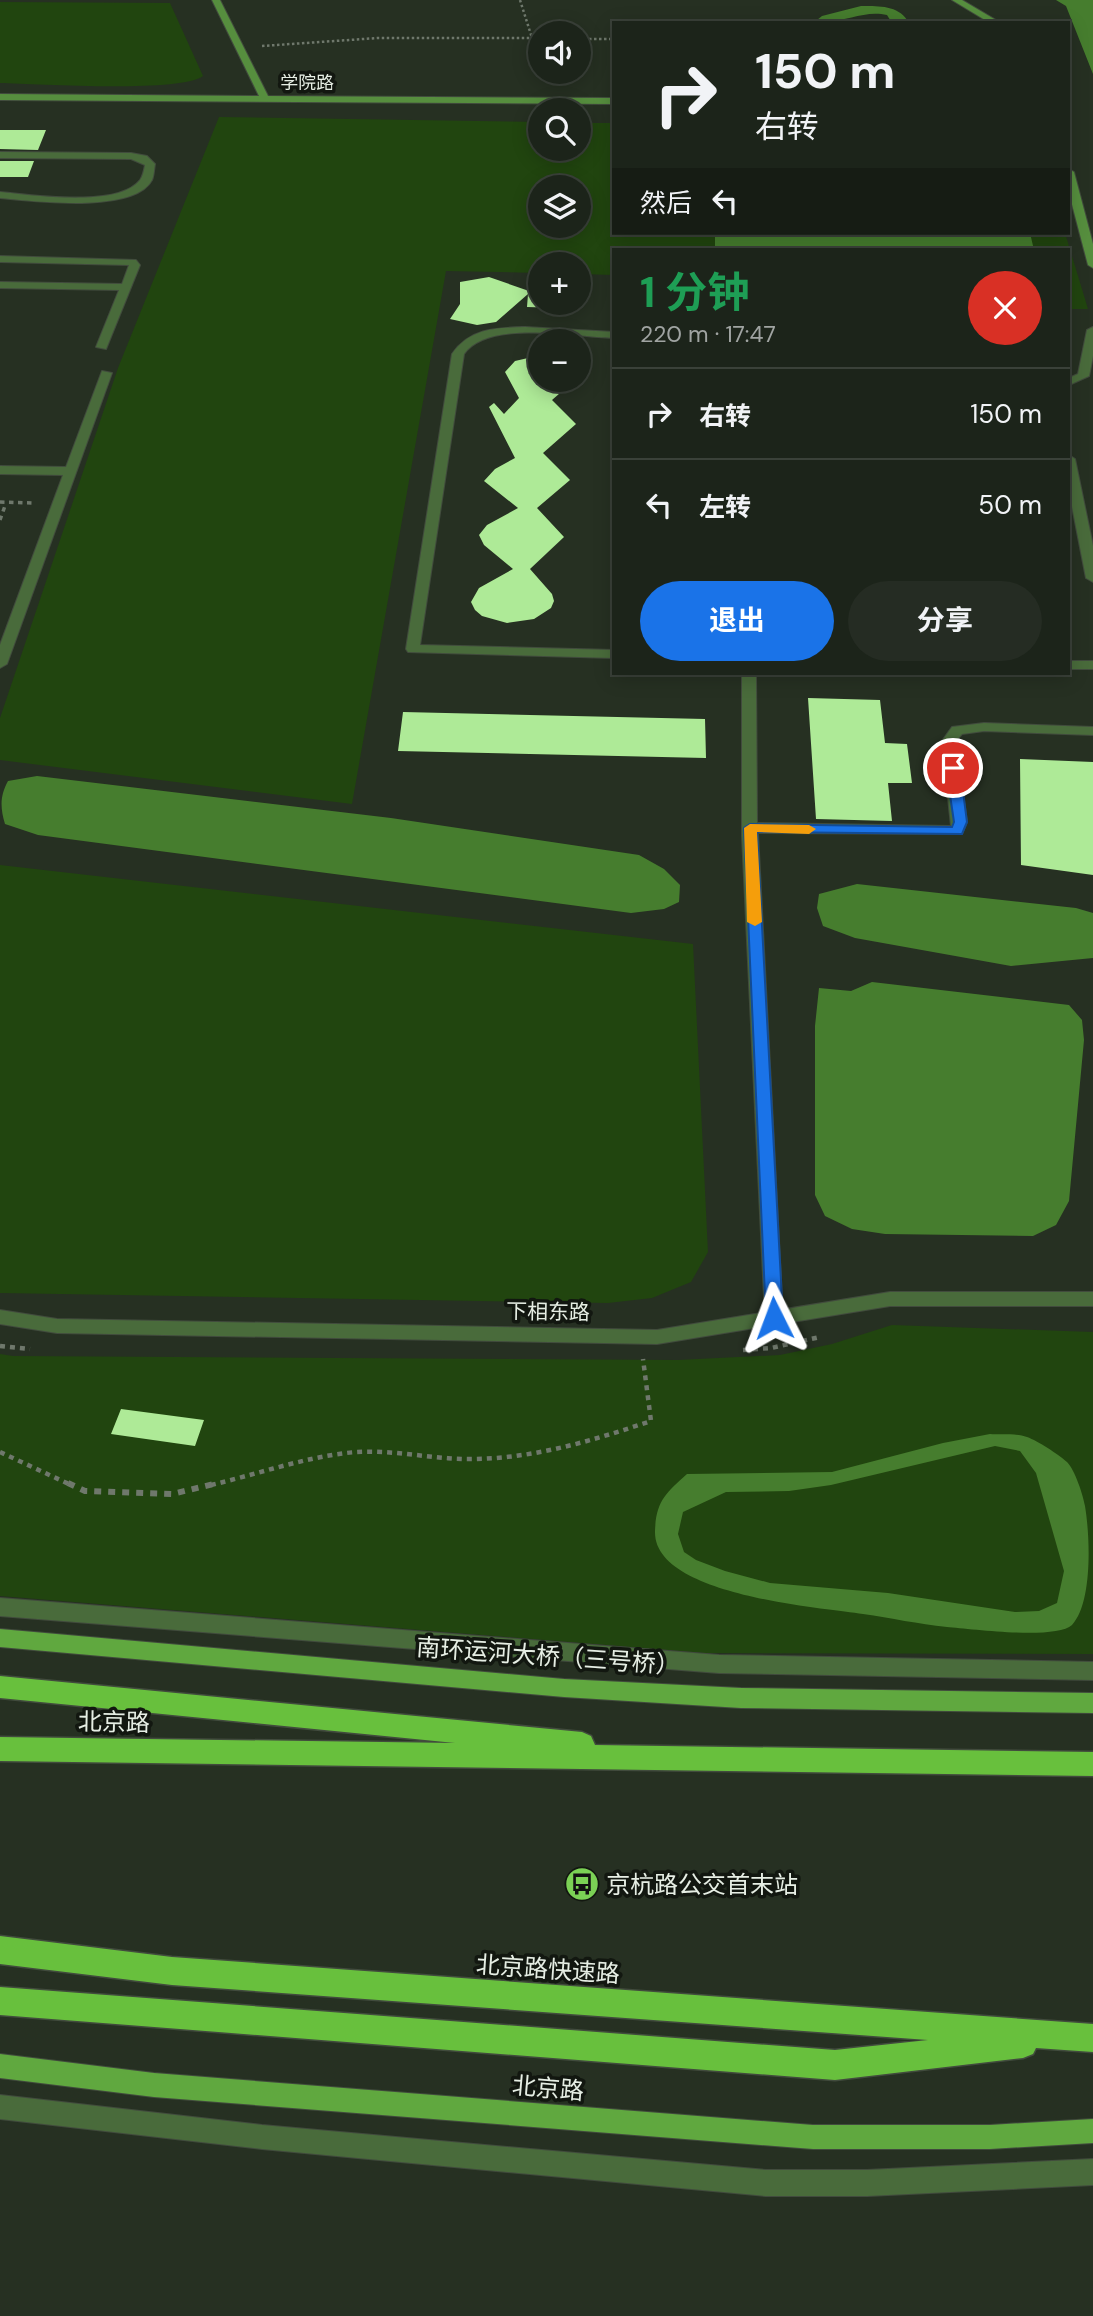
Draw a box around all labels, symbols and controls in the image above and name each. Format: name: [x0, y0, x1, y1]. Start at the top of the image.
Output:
map controls: [528, 21, 591, 392]
button: sound: [528, 21, 591, 84]
text: 150 m: [755, 39, 895, 103]
icon: right: [640, 49, 731, 140]
street label: 学院路: [280, 71, 334, 95]
button: search: [528, 98, 591, 161]
text: 右转: [755, 106, 819, 148]
button: layers: [528, 175, 591, 238]
icon: left: [706, 182, 744, 220]
text: 然后: [640, 186, 692, 220]
button: +: [528, 252, 591, 315]
text: 1 分钟: [640, 265, 749, 320]
button: close: [968, 271, 1042, 345]
text: 220 m · 17:47: [640, 319, 776, 349]
button: −: [528, 329, 591, 392]
icon: right: [640, 395, 678, 433]
text: 150 m: [970, 397, 1042, 431]
text: 右转: [699, 399, 751, 433]
icon: left: [640, 486, 678, 524]
text: 50 m: [978, 488, 1042, 522]
text: 左转: [699, 490, 751, 524]
button: 退出: [640, 581, 834, 661]
button: 分享: [848, 581, 1042, 661]
pin: [923, 738, 983, 798]
icon: arrive: [934, 749, 972, 787]
position arrow: [737, 1281, 811, 1355]
street label: 下相东路: [506, 1297, 590, 1327]
street label: 南环运河大桥（三号桥）: [415, 1631, 681, 1681]
street label: 北京路: [78, 1706, 150, 1738]
bus stop icon: 京杭路公交首末站: [563, 1865, 601, 1903]
place label: 京杭路公交首末站: [606, 1869, 798, 1900]
street label: 北京路快速路: [475, 1949, 621, 1989]
street label: 北京路: [511, 2069, 585, 2107]

